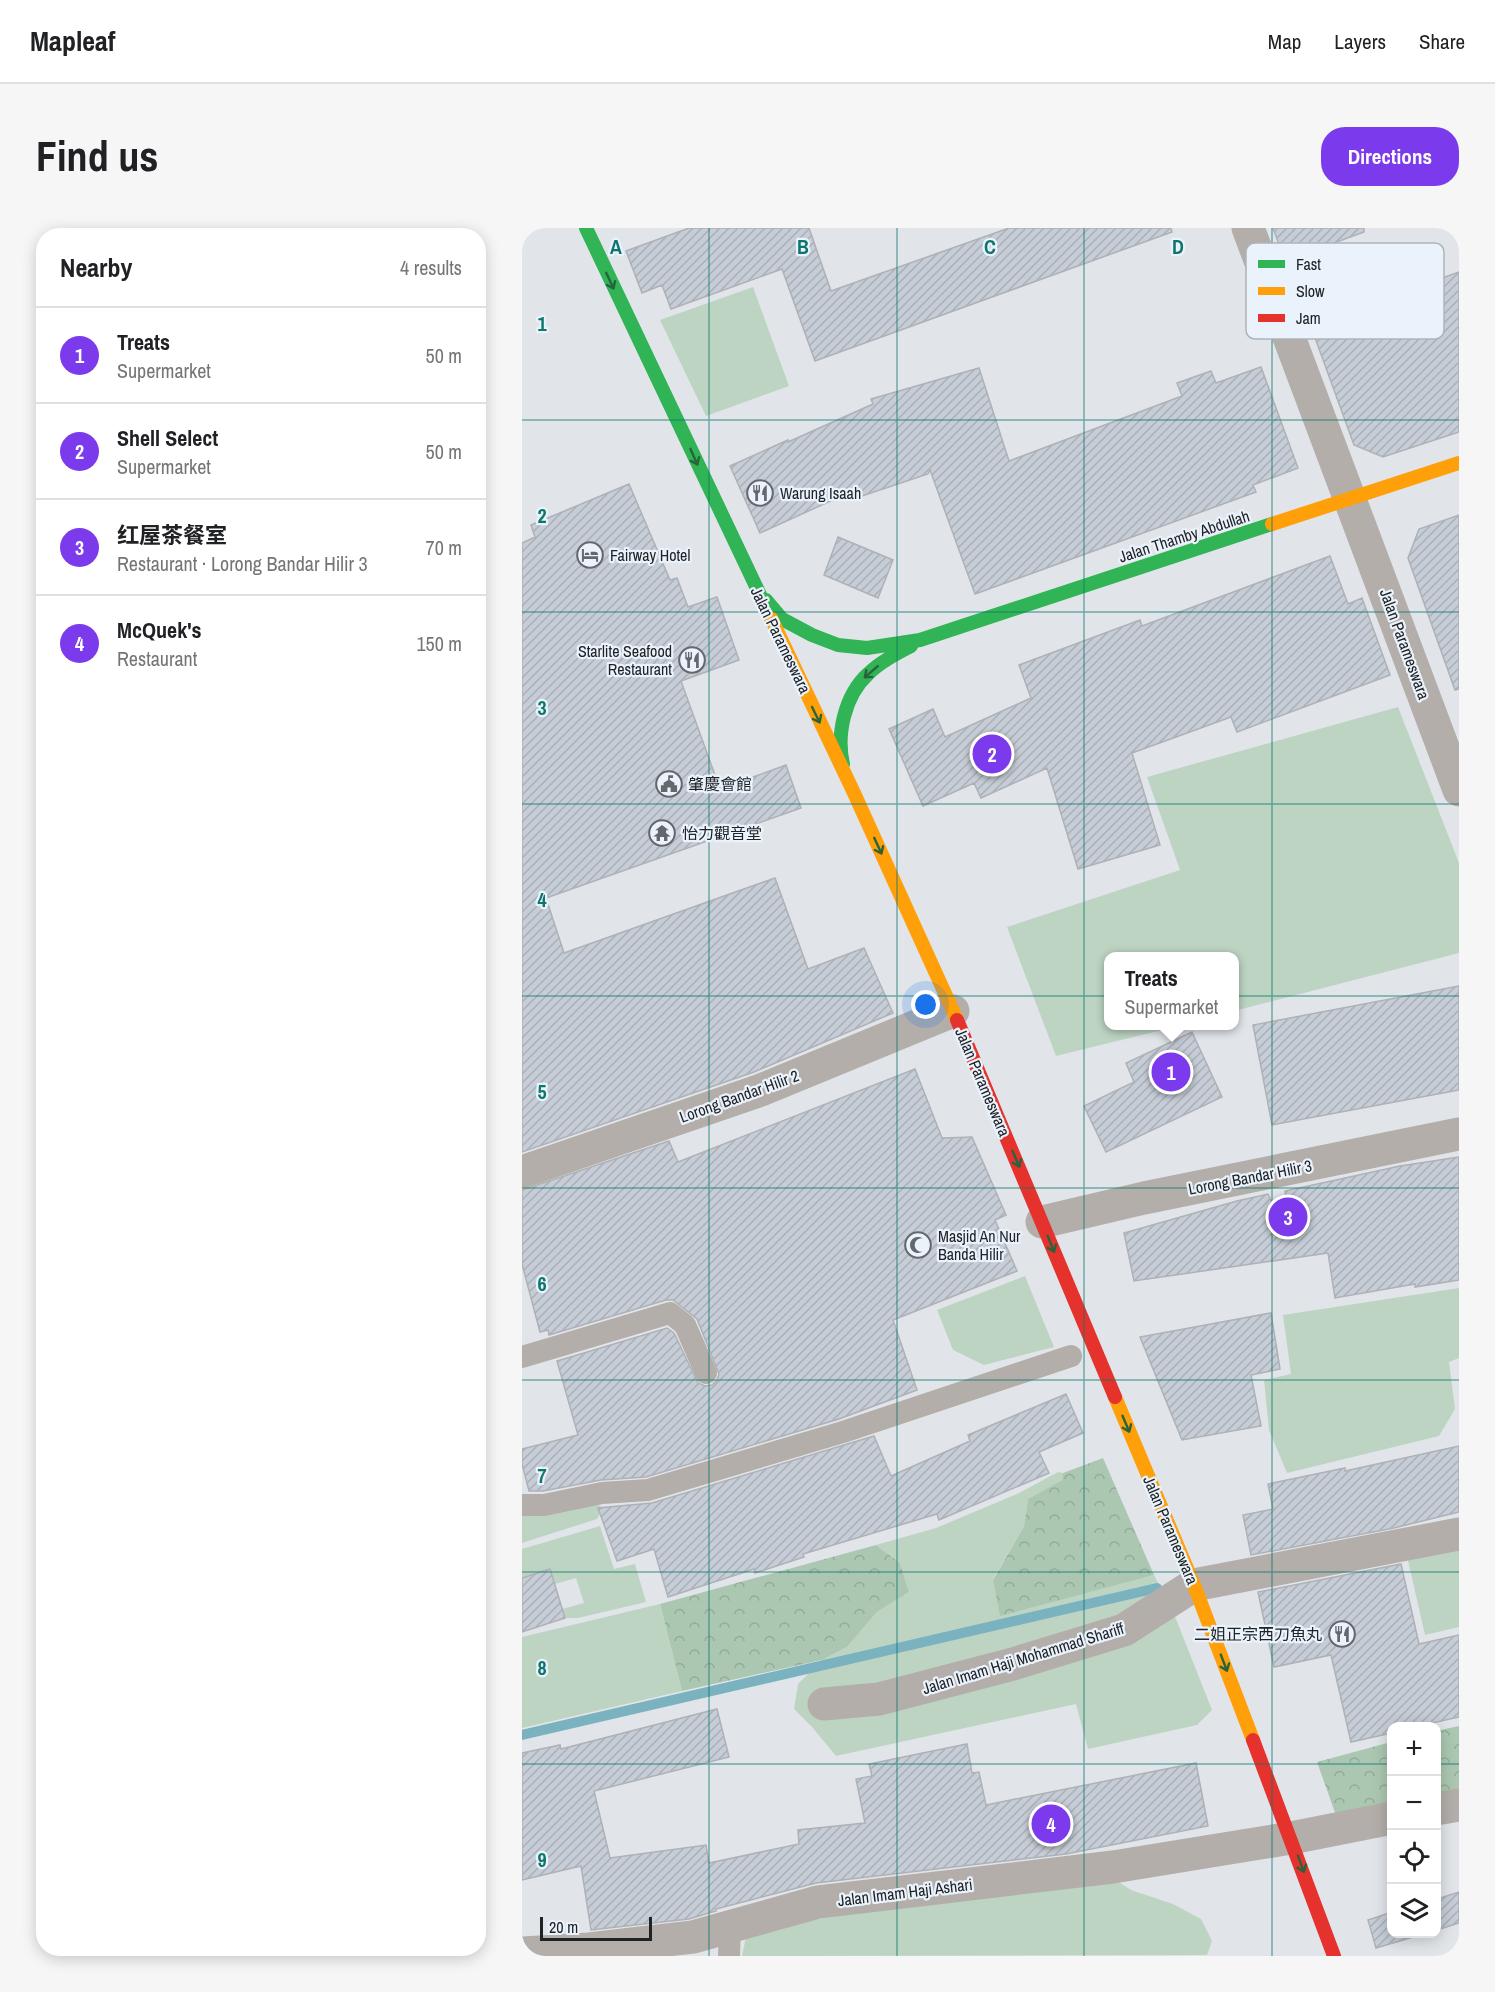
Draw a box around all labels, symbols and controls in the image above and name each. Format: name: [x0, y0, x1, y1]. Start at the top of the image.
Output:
text: Mapleaf: [30, 22, 115, 60]
text: Map: [1268, 27, 1301, 56]
text: Layers: [1334, 27, 1386, 56]
text: Share: [1419, 27, 1465, 56]
button: Directions: [1321, 127, 1459, 186]
text: Find us: [36, 128, 158, 184]
text: A: [610, 233, 622, 260]
text: B: [797, 233, 809, 260]
text: C: [984, 233, 996, 260]
text: D: [1172, 233, 1184, 260]
legend: [1246, 243, 1444, 339]
text: Nearby: [60, 250, 132, 285]
text: Fast: [1296, 253, 1321, 275]
text: 4 results: [400, 254, 462, 281]
one-way arrow: [605, 272, 617, 290]
text: Slow: [1296, 280, 1325, 302]
text: Jam: [1296, 307, 1321, 329]
text: 1: [537, 310, 547, 337]
text: Treats: [117, 327, 170, 357]
text: 1: [75, 342, 84, 369]
text: 50 m: [426, 342, 462, 369]
text: Supermarket: [117, 357, 211, 384]
text: Shell Select: [117, 423, 218, 453]
text: 2: [75, 438, 84, 465]
text: 50 m: [426, 438, 462, 465]
one-way arrow: [689, 448, 700, 466]
text: Supermarket: [117, 453, 211, 480]
restaurant icon: Warung Isaah: [745, 478, 775, 508]
place label: Warung Isaah: [780, 482, 861, 504]
text: 2: [537, 502, 547, 529]
street label: Jalan Thamby Abdullah: [1116, 504, 1252, 568]
text: 红屋茶餐室: [117, 520, 227, 550]
text: 3: [75, 534, 84, 561]
text: 70 m: [426, 534, 462, 561]
hotel icon: Fairway Hotel: [575, 540, 605, 570]
place label: Fairway Hotel: [610, 544, 690, 566]
text: Restaurant · Lorong Bandar Hilir 3: [117, 550, 368, 577]
street label: Jalan Parameswara: [746, 583, 817, 698]
street label: Jalan Parameswara: [1375, 586, 1435, 703]
text: McQuek's: [117, 615, 202, 645]
text: 4: [75, 630, 84, 657]
text: 150 m: [416, 630, 462, 657]
place label: Starlite Seafood Restaurant: [578, 640, 672, 680]
text: Restaurant: [117, 645, 197, 672]
restaurant icon: Starlite Seafood Restaurant: [677, 645, 707, 675]
one-way arrow: [864, 665, 879, 679]
text: 3: [537, 694, 547, 721]
one-way arrow: [811, 705, 823, 723]
pin: 2: [972, 732, 1012, 776]
public building icon: 肇慶會館: [654, 769, 684, 799]
place label: 肇慶會館: [688, 773, 752, 795]
temple icon: 怡力觀音堂: [647, 818, 677, 848]
place label: 怡力觀音堂: [682, 822, 762, 844]
one-way arrow: [873, 837, 884, 855]
text: 4: [537, 886, 547, 913]
popup: [1104, 952, 1239, 1030]
text: Treats: [1125, 963, 1178, 993]
your location: [911, 990, 940, 1019]
text: Supermarket: [1125, 993, 1218, 1020]
street label: Jalan Parameswara: [950, 1024, 1016, 1140]
pin: 1: [1152, 1050, 1190, 1094]
street label: Lorong Bandar Hilir 2: [676, 1064, 802, 1128]
text: 5: [537, 1078, 547, 1105]
one-way arrow: [1011, 1150, 1022, 1168]
street label: Lorong Bandar Hilir 3: [1186, 1154, 1314, 1200]
pin: 3: [1268, 1194, 1308, 1240]
place label: Masjid An Nur Banda Hilir: [938, 1225, 1021, 1265]
mosque icon: Masjid An Nur Banda Hilir: [903, 1230, 933, 1260]
one-way arrow: [1046, 1234, 1057, 1253]
text: 6: [537, 1270, 547, 1297]
one-way arrow: [1121, 1414, 1132, 1433]
text: 7: [537, 1462, 547, 1489]
street label: Jalan Parameswara: [1138, 1472, 1204, 1588]
street label: Jalan Imam Haji Mohammad Shariff: [919, 1617, 1127, 1699]
restaurant icon: 二姐正宗西刀魚丸: [1327, 1619, 1357, 1649]
place label: 二姐正宗西刀魚丸: [1194, 1623, 1322, 1645]
one-way arrow: [1219, 1653, 1230, 1672]
text: 8: [537, 1654, 547, 1681]
map controls: [1387, 1722, 1441, 1938]
button: +: [1387, 1722, 1441, 1776]
button: −: [1387, 1776, 1441, 1830]
pin: 4: [1032, 1802, 1070, 1846]
button: locate: [1387, 1830, 1441, 1884]
text: 9: [537, 1846, 547, 1873]
one-way arrow: [1296, 1855, 1307, 1873]
street label: Jalan Imam Haji Ashari: [836, 1873, 974, 1911]
button: layers: [1387, 1884, 1441, 1938]
scale bar: [540, 1914, 652, 1942]
text: 20 m: [549, 1916, 578, 1938]

